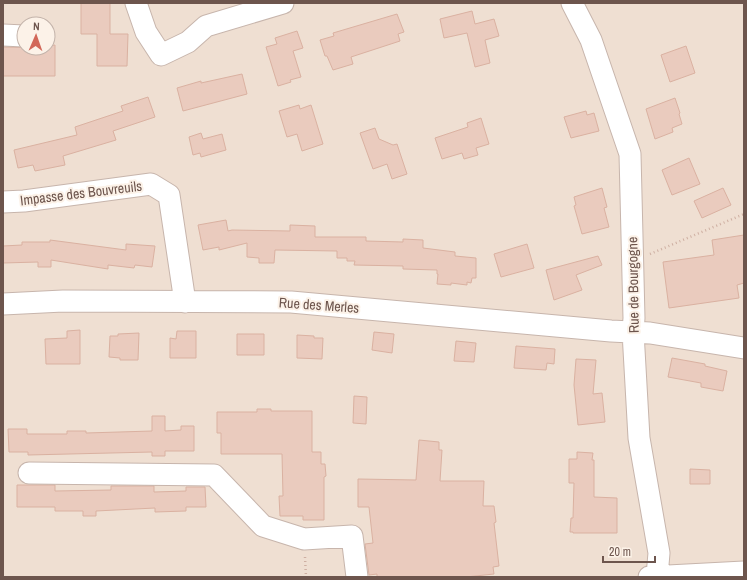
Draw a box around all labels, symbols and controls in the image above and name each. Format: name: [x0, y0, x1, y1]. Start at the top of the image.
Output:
north arrow: [16, 16, 56, 56]
text: N: [33, 19, 40, 33]
street label: Impasse des Bouvreuils: [19, 177, 143, 209]
street label: Rue de Bourgogne: [623, 237, 643, 333]
street label: Rue des Merles: [278, 293, 360, 317]
scale bar: [603, 538, 655, 564]
text: 20 m: [609, 544, 631, 560]

